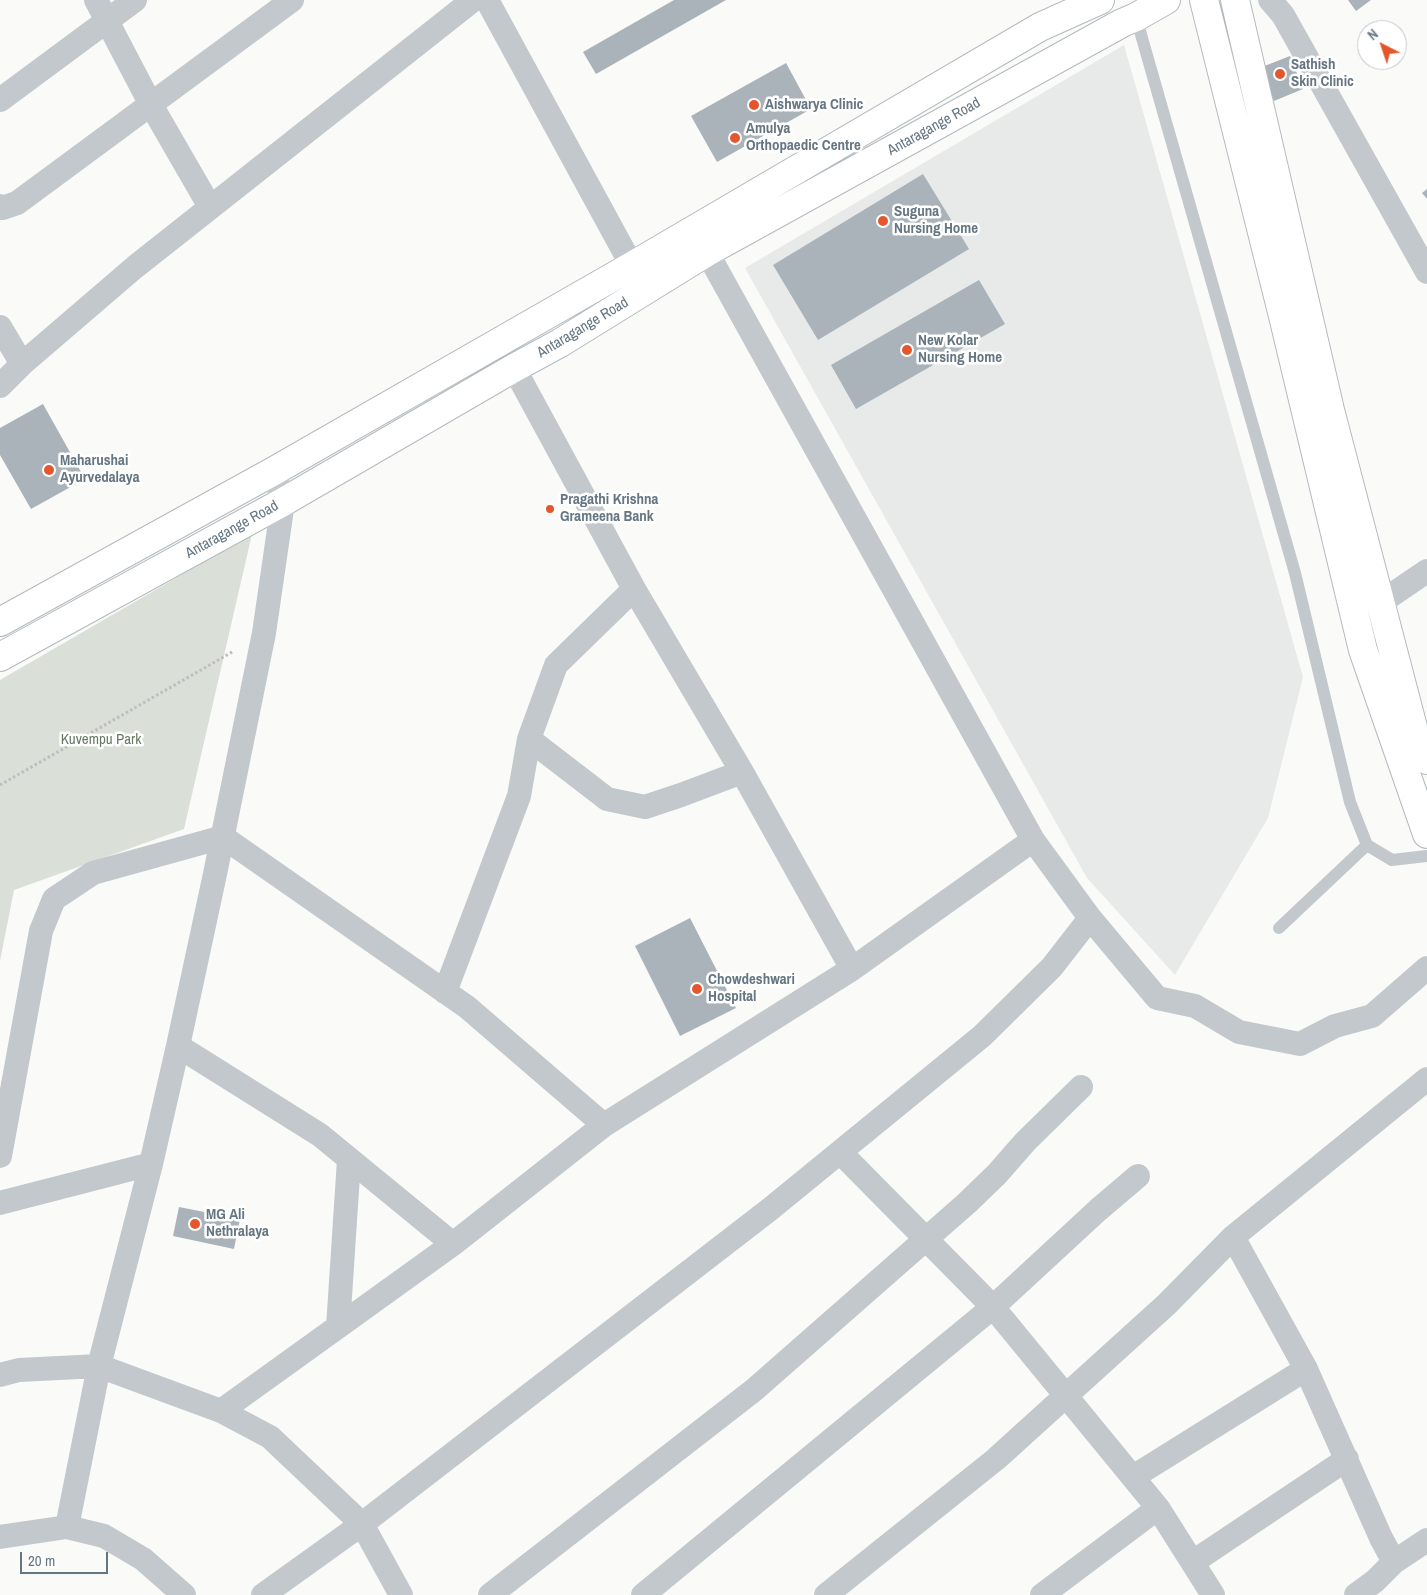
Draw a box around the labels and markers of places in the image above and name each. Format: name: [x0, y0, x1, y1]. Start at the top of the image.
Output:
place label: Sathish Skin Clinic: [1291, 56, 1354, 91]
marker: Sathish Skin Clinic: [1273, 67, 1287, 81]
place label: Aishwarya Clinic: [765, 96, 863, 114]
marker: Aishwarya Clinic: [747, 98, 761, 112]
place label: Amulya Orthopaedic Centre: [746, 120, 861, 155]
marker: Amulya Orthopaedic Centre: [728, 131, 742, 145]
place label: Suguna Nursing Home: [894, 203, 978, 238]
marker: Suguna Nursing Home: [876, 214, 890, 228]
place label: New Kolar Nursing Home: [918, 332, 1002, 367]
marker: New Kolar Nursing Home: [900, 343, 914, 357]
place label: Maharushai Ayurvedalaya: [60, 452, 140, 487]
marker: Maharushai Ayurvedalaya: [42, 463, 56, 477]
place label: Pragathi Krishna Grameena Bank: [560, 491, 658, 526]
marker: Pragathi Krishna Grameena Bank: [544, 503, 556, 515]
place label: Chowdeshwari Hospital: [708, 971, 795, 1006]
marker: Chowdeshwari Hospital: [690, 982, 704, 996]
place label: MG Ali Nethralaya: [206, 1206, 269, 1241]
marker: MG Ali Nethralaya: [188, 1217, 202, 1231]

